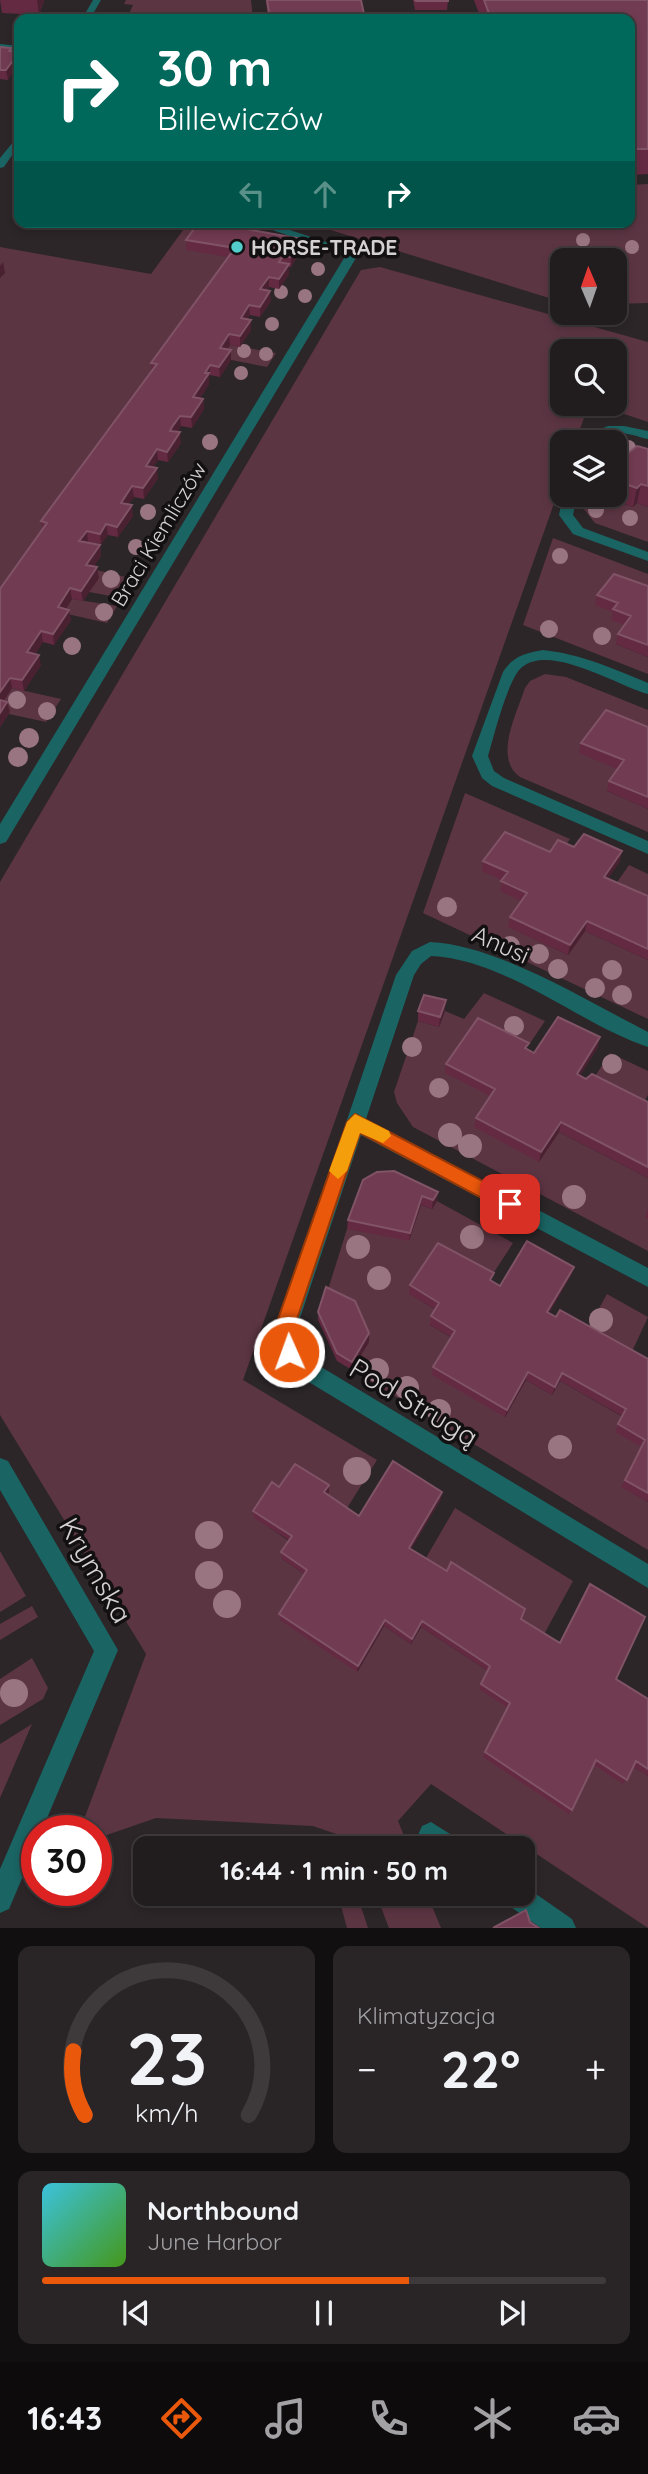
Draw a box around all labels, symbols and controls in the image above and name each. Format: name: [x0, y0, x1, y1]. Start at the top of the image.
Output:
text: 30 m: [157, 37, 272, 98]
icon: right: [42, 42, 133, 133]
text: Billewiczów: [157, 98, 323, 138]
icon: left: [233, 175, 271, 213]
icon: ahead: [306, 175, 344, 213]
icon: right: [379, 175, 417, 213]
place label: HORSE-TRADE: [251, 234, 397, 260]
marker: HORSE-TRADE: [229, 239, 245, 255]
north arrow: [550, 248, 626, 326]
map controls: [550, 248, 627, 507]
button: search: [550, 339, 627, 416]
button: layers: [550, 430, 627, 507]
street label: Braci Kiemliczów: [105, 457, 211, 611]
street label: Anusi: [468, 918, 534, 970]
pin: [480, 1174, 540, 1234]
icon: arrive: [491, 1185, 529, 1223]
position arrow: [252, 1315, 326, 1389]
street label: Pod Strugą: [343, 1350, 485, 1454]
street label: Krymska: [52, 1511, 140, 1629]
speed limit sign: 30: [21, 1815, 112, 1906]
text: 16:44 · 1 min · 50 m: [220, 1854, 448, 1887]
text: Klimatyzacja: [357, 2001, 496, 2030]
text: 23: [126, 2013, 207, 2104]
text: 22°: [441, 2036, 520, 2101]
text: −: [357, 2045, 377, 2093]
text: +: [585, 2045, 606, 2093]
text: km/h: [135, 2097, 198, 2128]
text: Northbound: [147, 2194, 299, 2227]
text: June Harbor: [147, 2227, 282, 2256]
icon: previous: [117, 2294, 155, 2332]
icon: pause: [305, 2294, 343, 2332]
icon: next: [493, 2294, 531, 2332]
icon: directions: [157, 2394, 206, 2443]
icon: music: [261, 2394, 310, 2443]
icon: phone: [364, 2394, 413, 2443]
icon: climate: [468, 2394, 517, 2443]
icon: car: [572, 2394, 621, 2443]
text: 16:43: [27, 2398, 102, 2438]

